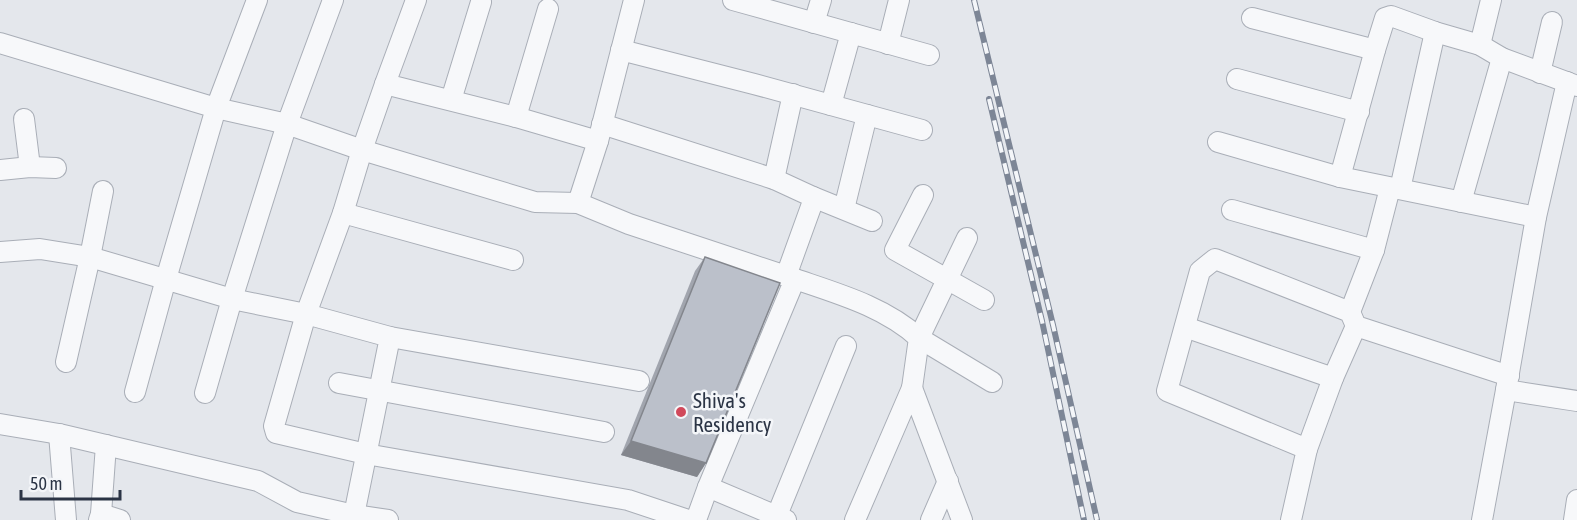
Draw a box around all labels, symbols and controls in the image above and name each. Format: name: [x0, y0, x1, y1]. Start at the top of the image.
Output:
place label: Shiva's Residency: [693, 388, 772, 436]
marker: Shiva's Residency: [674, 405, 688, 419]
scale bar: [21, 463, 120, 501]
text: 50 m: [30, 473, 62, 494]

